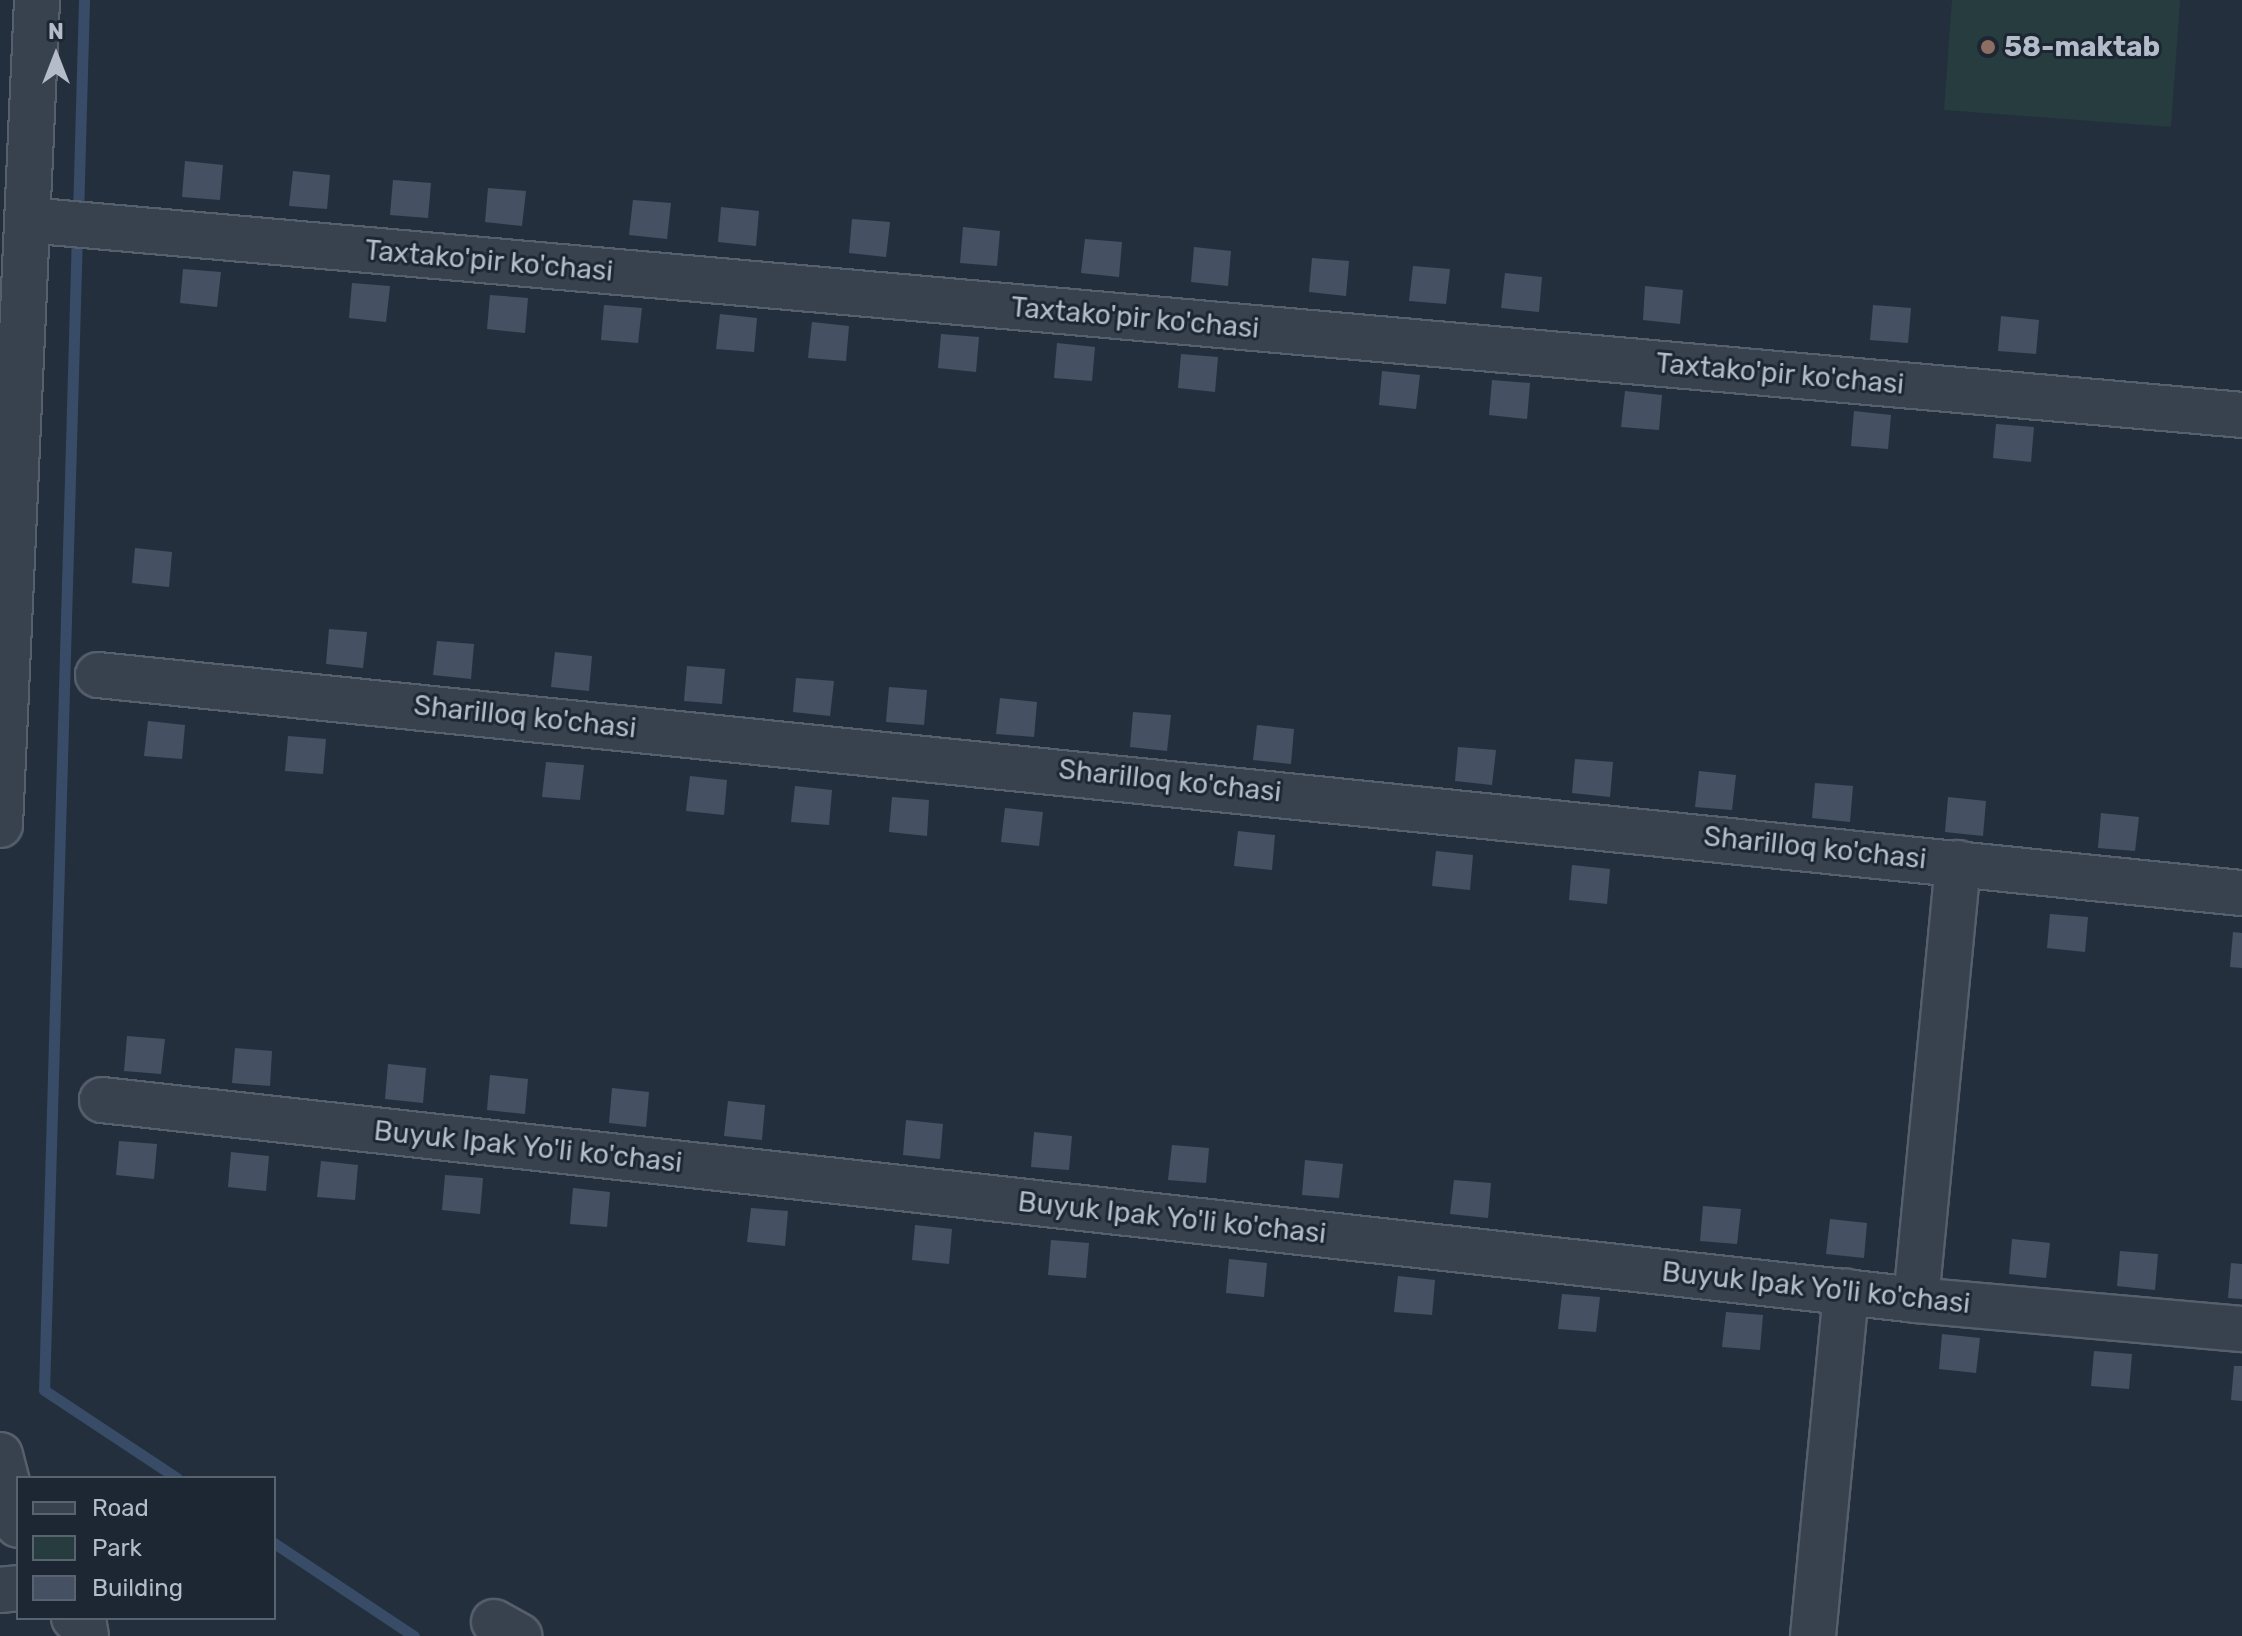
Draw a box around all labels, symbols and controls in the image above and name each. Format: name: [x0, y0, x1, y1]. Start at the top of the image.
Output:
north arrow: [16, 16, 96, 96]
text: N: [48, 18, 64, 45]
place label: 58-maktab: [2004, 30, 2160, 64]
marker: 58-maktab: [1979, 38, 1997, 56]
street label: Taxtako'pir ko'chasi: [363, 233, 615, 289]
street label: Taxtako'pir ko'chasi: [1009, 290, 1261, 346]
street label: Taxtako'pir ko'chasi: [1654, 346, 1906, 402]
street label: Sharilloq ko'chasi: [412, 689, 638, 745]
street label: Sharilloq ko'chasi: [1057, 753, 1283, 809]
street label: Sharilloq ko'chasi: [1702, 820, 1928, 876]
street label: Buyuk Ipak Yo'li ko'chasi: [372, 1114, 684, 1180]
street label: Buyuk Ipak Yo'li ko'chasi: [1016, 1185, 1328, 1251]
street label: Buyuk Ipak Yo'li ko'chasi: [1660, 1255, 1972, 1321]
legend: [16, 1476, 276, 1620]
text: Road: [92, 1494, 149, 1522]
text: Park: [92, 1534, 142, 1562]
text: Building: [92, 1574, 183, 1602]

